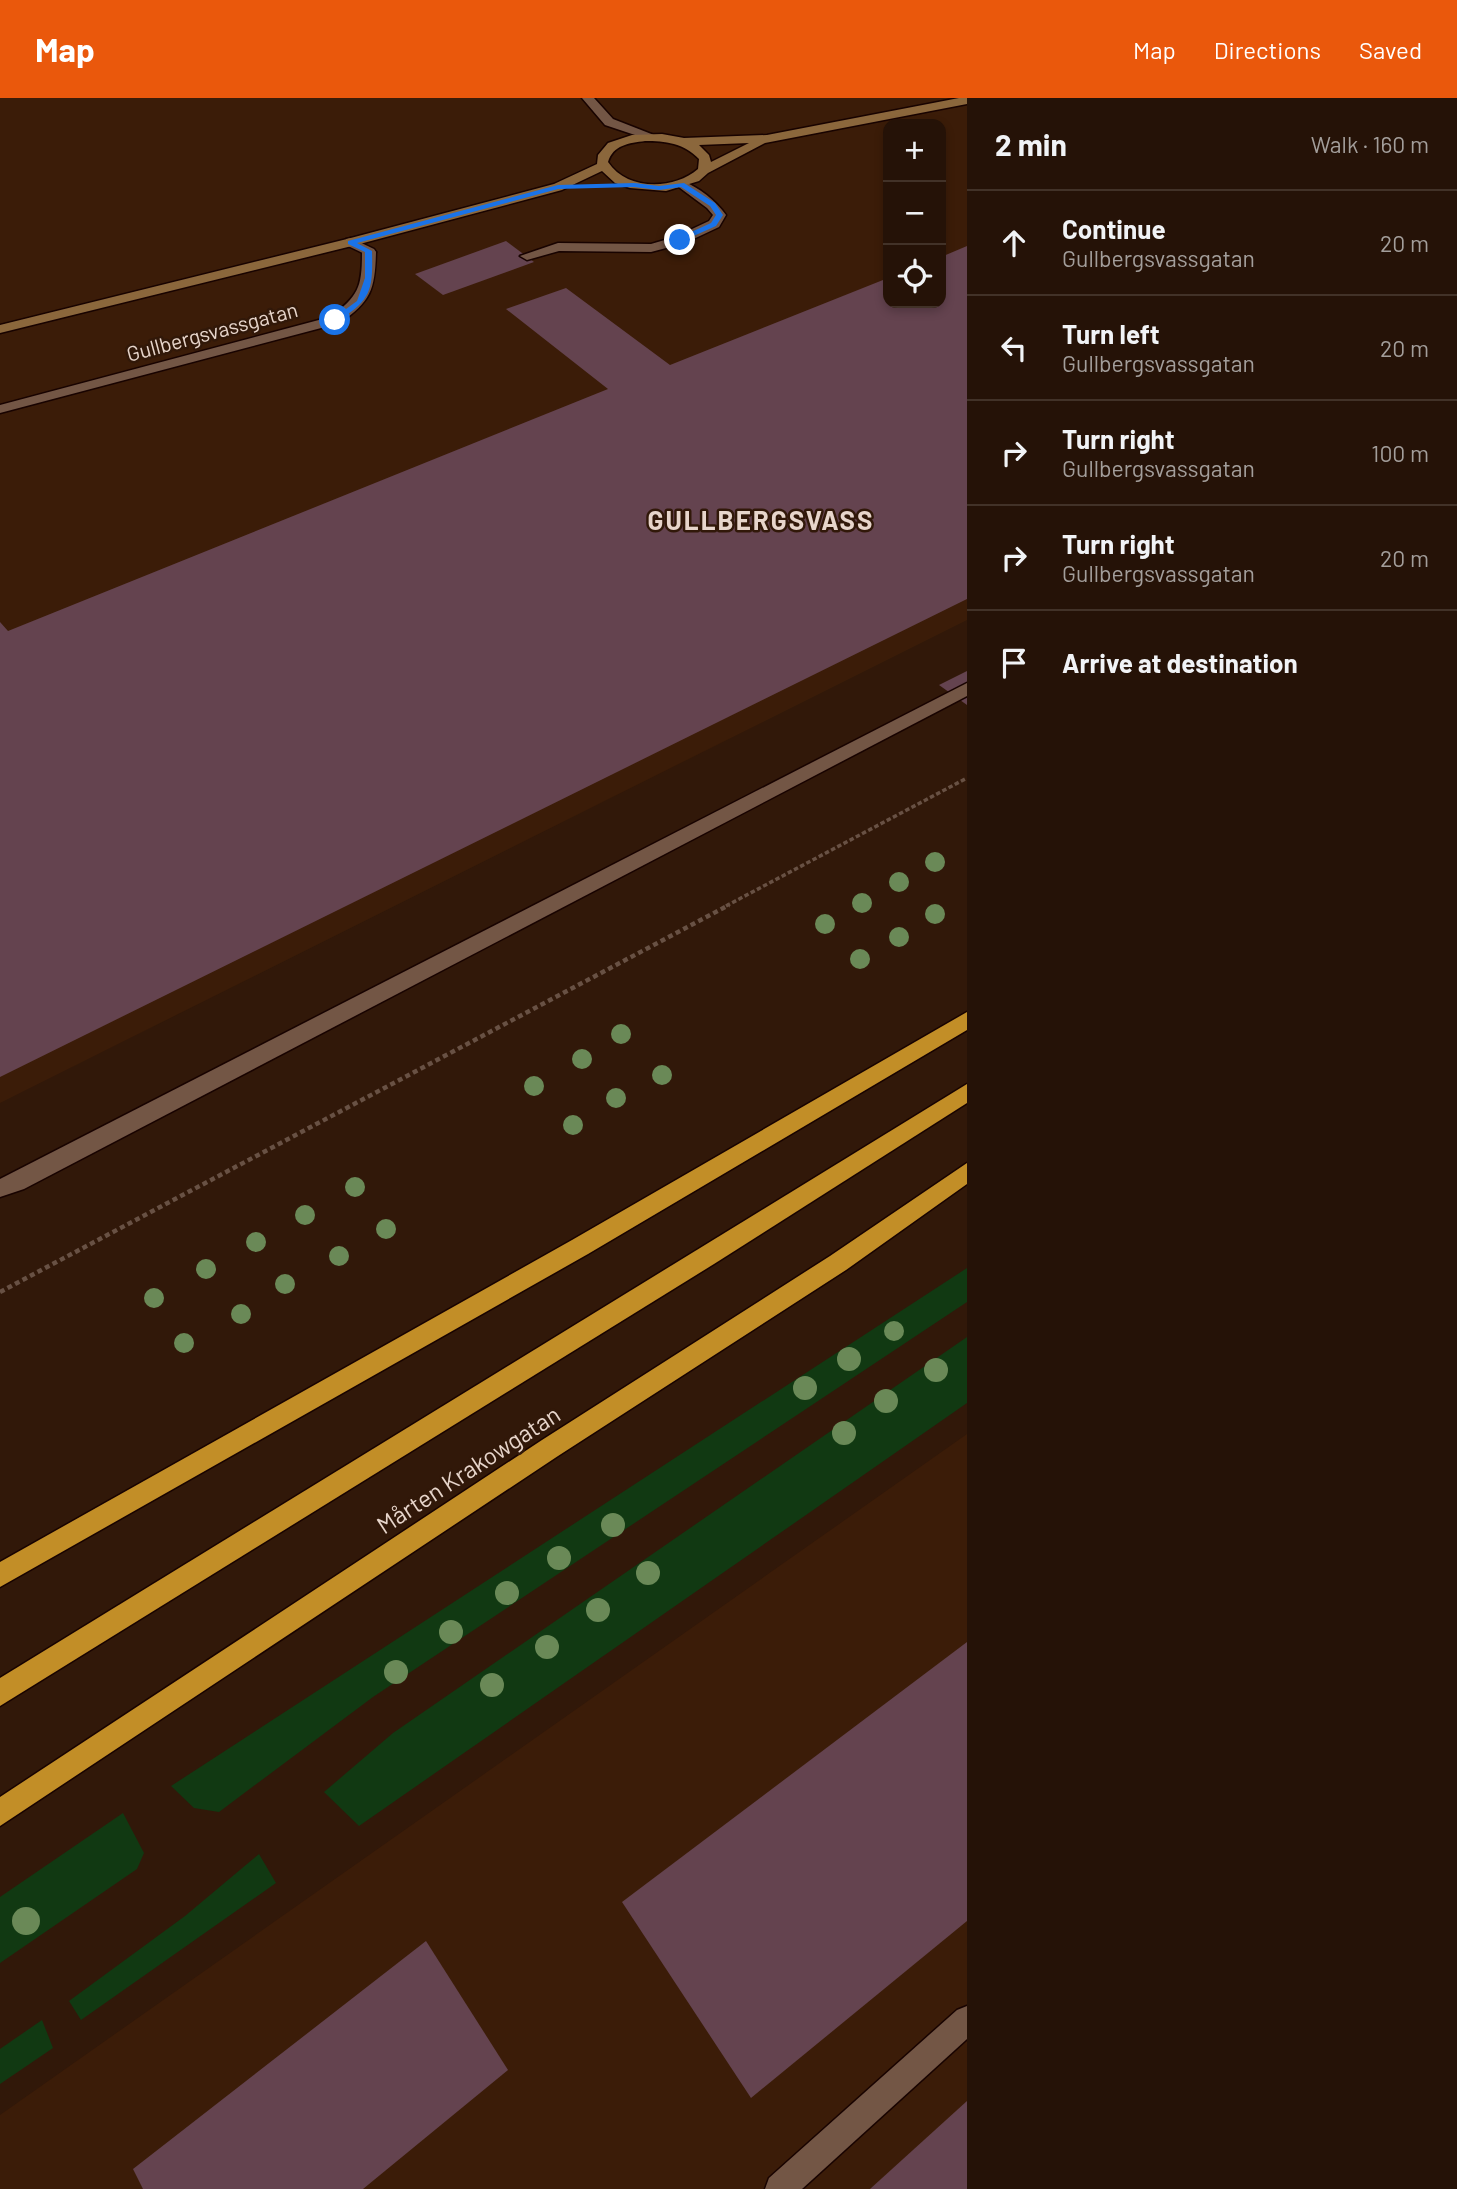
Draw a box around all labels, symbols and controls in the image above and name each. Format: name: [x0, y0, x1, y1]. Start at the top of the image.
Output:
text: Map: [35, 29, 95, 69]
text: Map: [1133, 35, 1176, 64]
text: Directions: [1214, 35, 1321, 64]
text: Saved: [1359, 35, 1422, 64]
map controls: [883, 119, 946, 308]
button: +: [883, 119, 946, 182]
text: 2 min: [995, 126, 1067, 162]
text: Walk · 160 m: [1311, 130, 1429, 158]
button: −: [883, 182, 946, 245]
text: Continue: [1062, 213, 1166, 244]
route end: [664, 224, 695, 255]
icon: ahead: [995, 224, 1033, 262]
text: 20 m: [1380, 229, 1429, 257]
text: Gullbergsvassgatan: [1062, 244, 1255, 272]
button: locate: [883, 245, 946, 308]
street label: Gullbergsvassgatan: [124, 296, 300, 366]
route start: [319, 304, 350, 335]
text: Turn left: [1062, 318, 1160, 349]
icon: left: [995, 329, 1033, 367]
text: 20 m: [1380, 334, 1429, 362]
text: Gullbergsvassgatan: [1062, 349, 1255, 377]
text: Turn right: [1062, 423, 1175, 454]
icon: right: [995, 434, 1033, 472]
text: 100 m: [1371, 439, 1429, 467]
text: Gullbergsvassgatan: [1062, 454, 1255, 482]
district label: GULLBERGSVASS: [648, 504, 874, 535]
text: Turn right: [1062, 528, 1175, 559]
icon: right: [995, 539, 1033, 577]
text: 20 m: [1380, 544, 1429, 572]
text: Gullbergsvassgatan: [1062, 559, 1255, 587]
icon: arrive: [995, 644, 1033, 682]
text: Arrive at destination: [1062, 647, 1298, 678]
street label: Mårten Krakowgatan: [371, 1399, 565, 1539]

